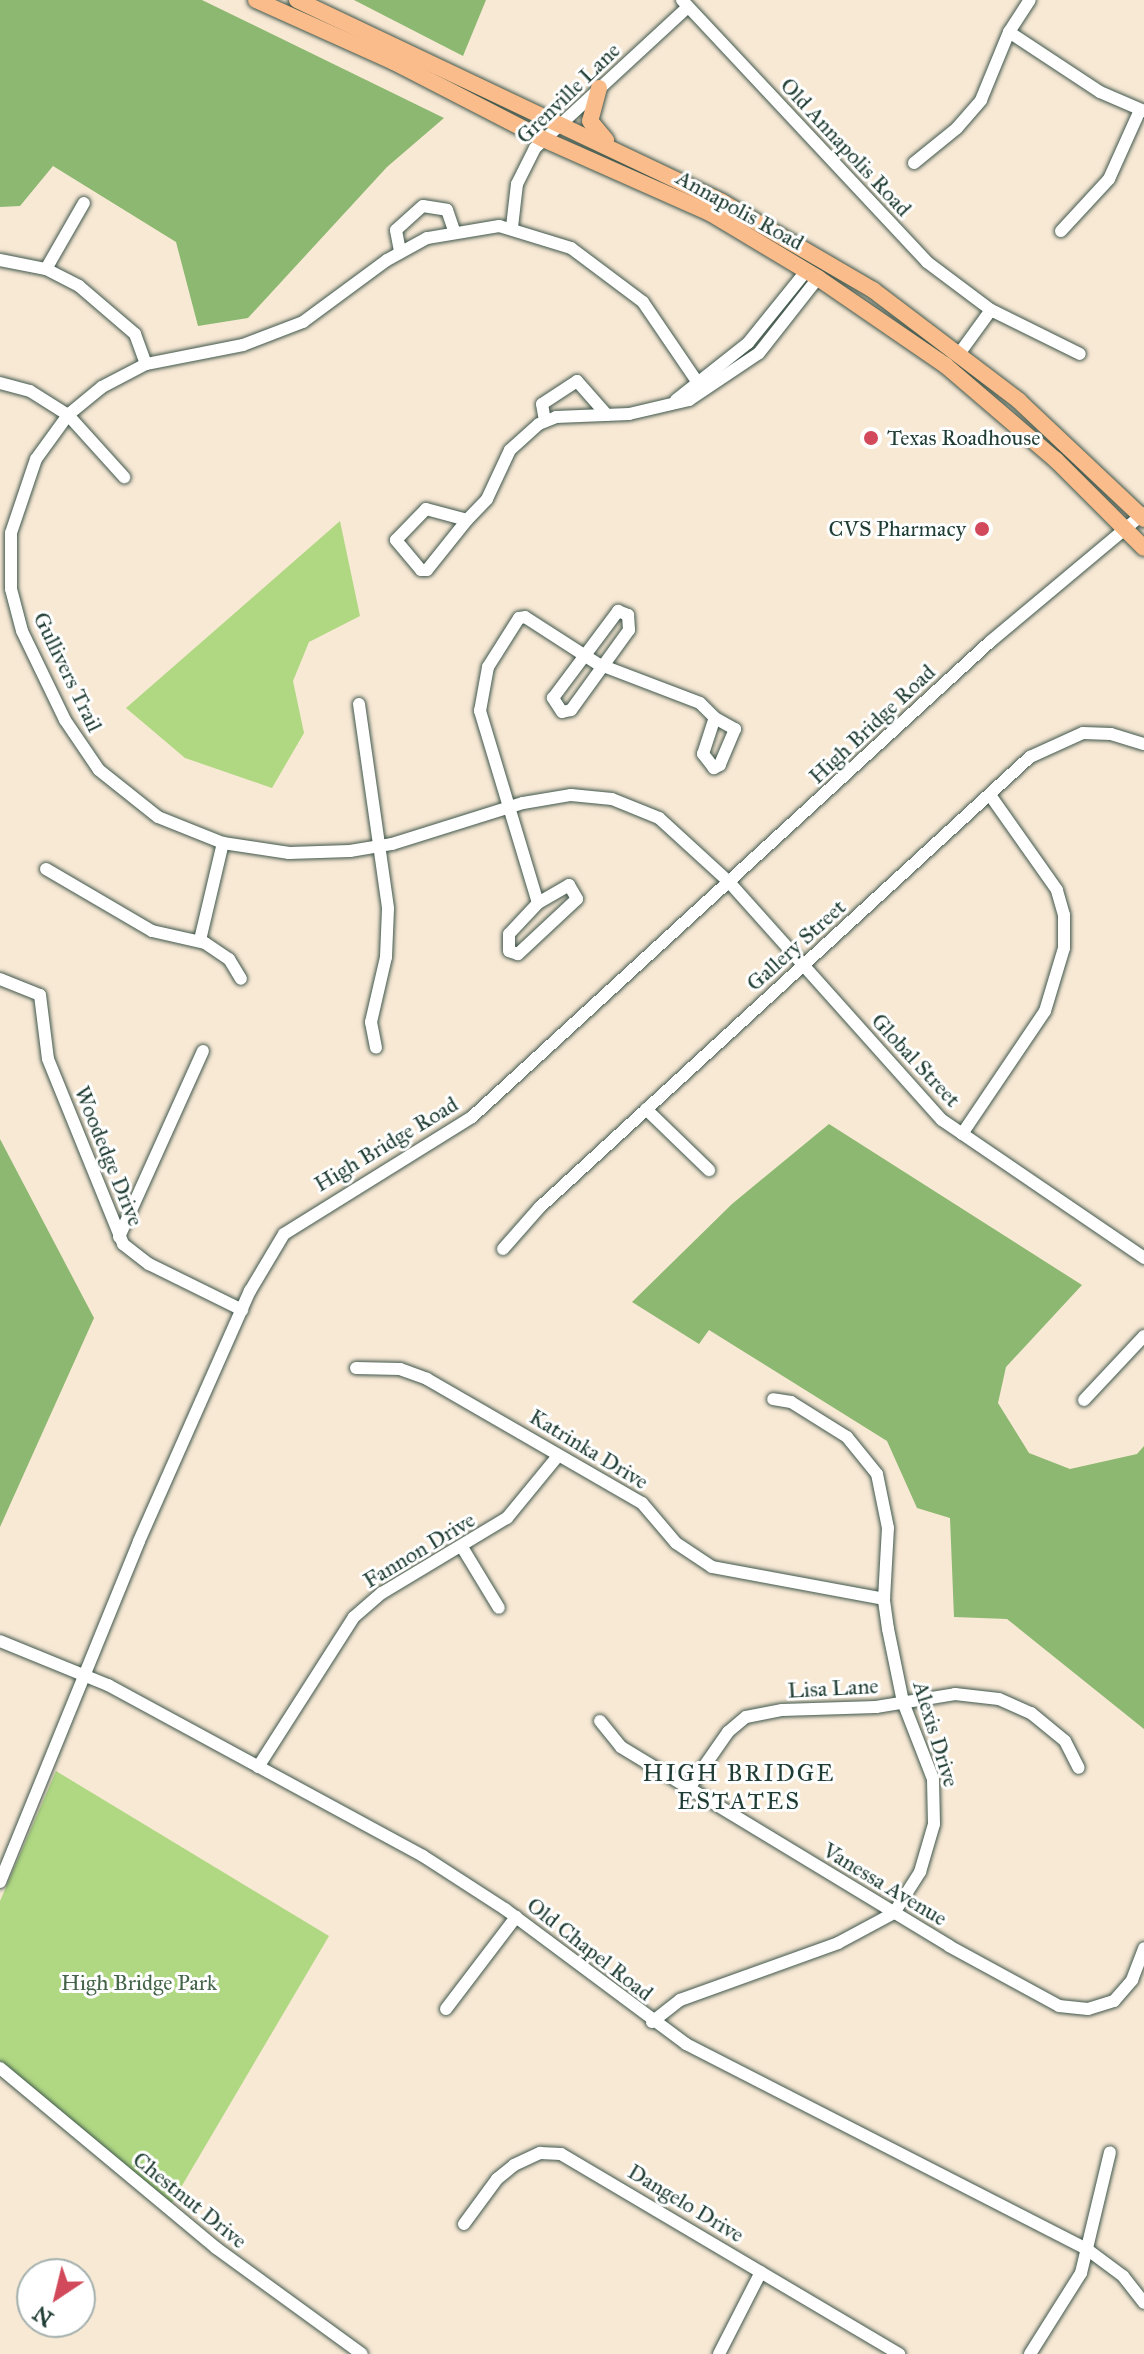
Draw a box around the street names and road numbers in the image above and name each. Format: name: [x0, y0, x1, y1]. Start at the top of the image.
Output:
street label: Grenville Lane: [511, 37, 625, 149]
street label: Old Annapolis Road: [775, 72, 917, 222]
street label: Annapolis Road: [672, 164, 808, 256]
street label: Gullivers Trail: [28, 608, 108, 736]
street label: High Bridge Road: [803, 659, 941, 789]
street label: Gallery Street: [741, 894, 851, 996]
street label: Global Street: [866, 1008, 966, 1112]
street label: Woodedge Drive: [69, 1082, 149, 1230]
street label: High Bridge Road: [309, 1091, 463, 1197]
street label: Katrinka Drive: [525, 1403, 653, 1495]
street label: Fannon Drive: [358, 1506, 480, 1594]
street label: Lisa Lane: [787, 1672, 879, 1704]
street label: Alexis Drive: [907, 1678, 965, 1790]
street label: Vanessa Avenue: [818, 1837, 952, 1931]
street label: Old Chapel Road: [522, 1892, 658, 2006]
street label: Chestnut Drive: [128, 2146, 252, 2254]
street label: Dangelo Drive: [623, 2158, 749, 2248]

